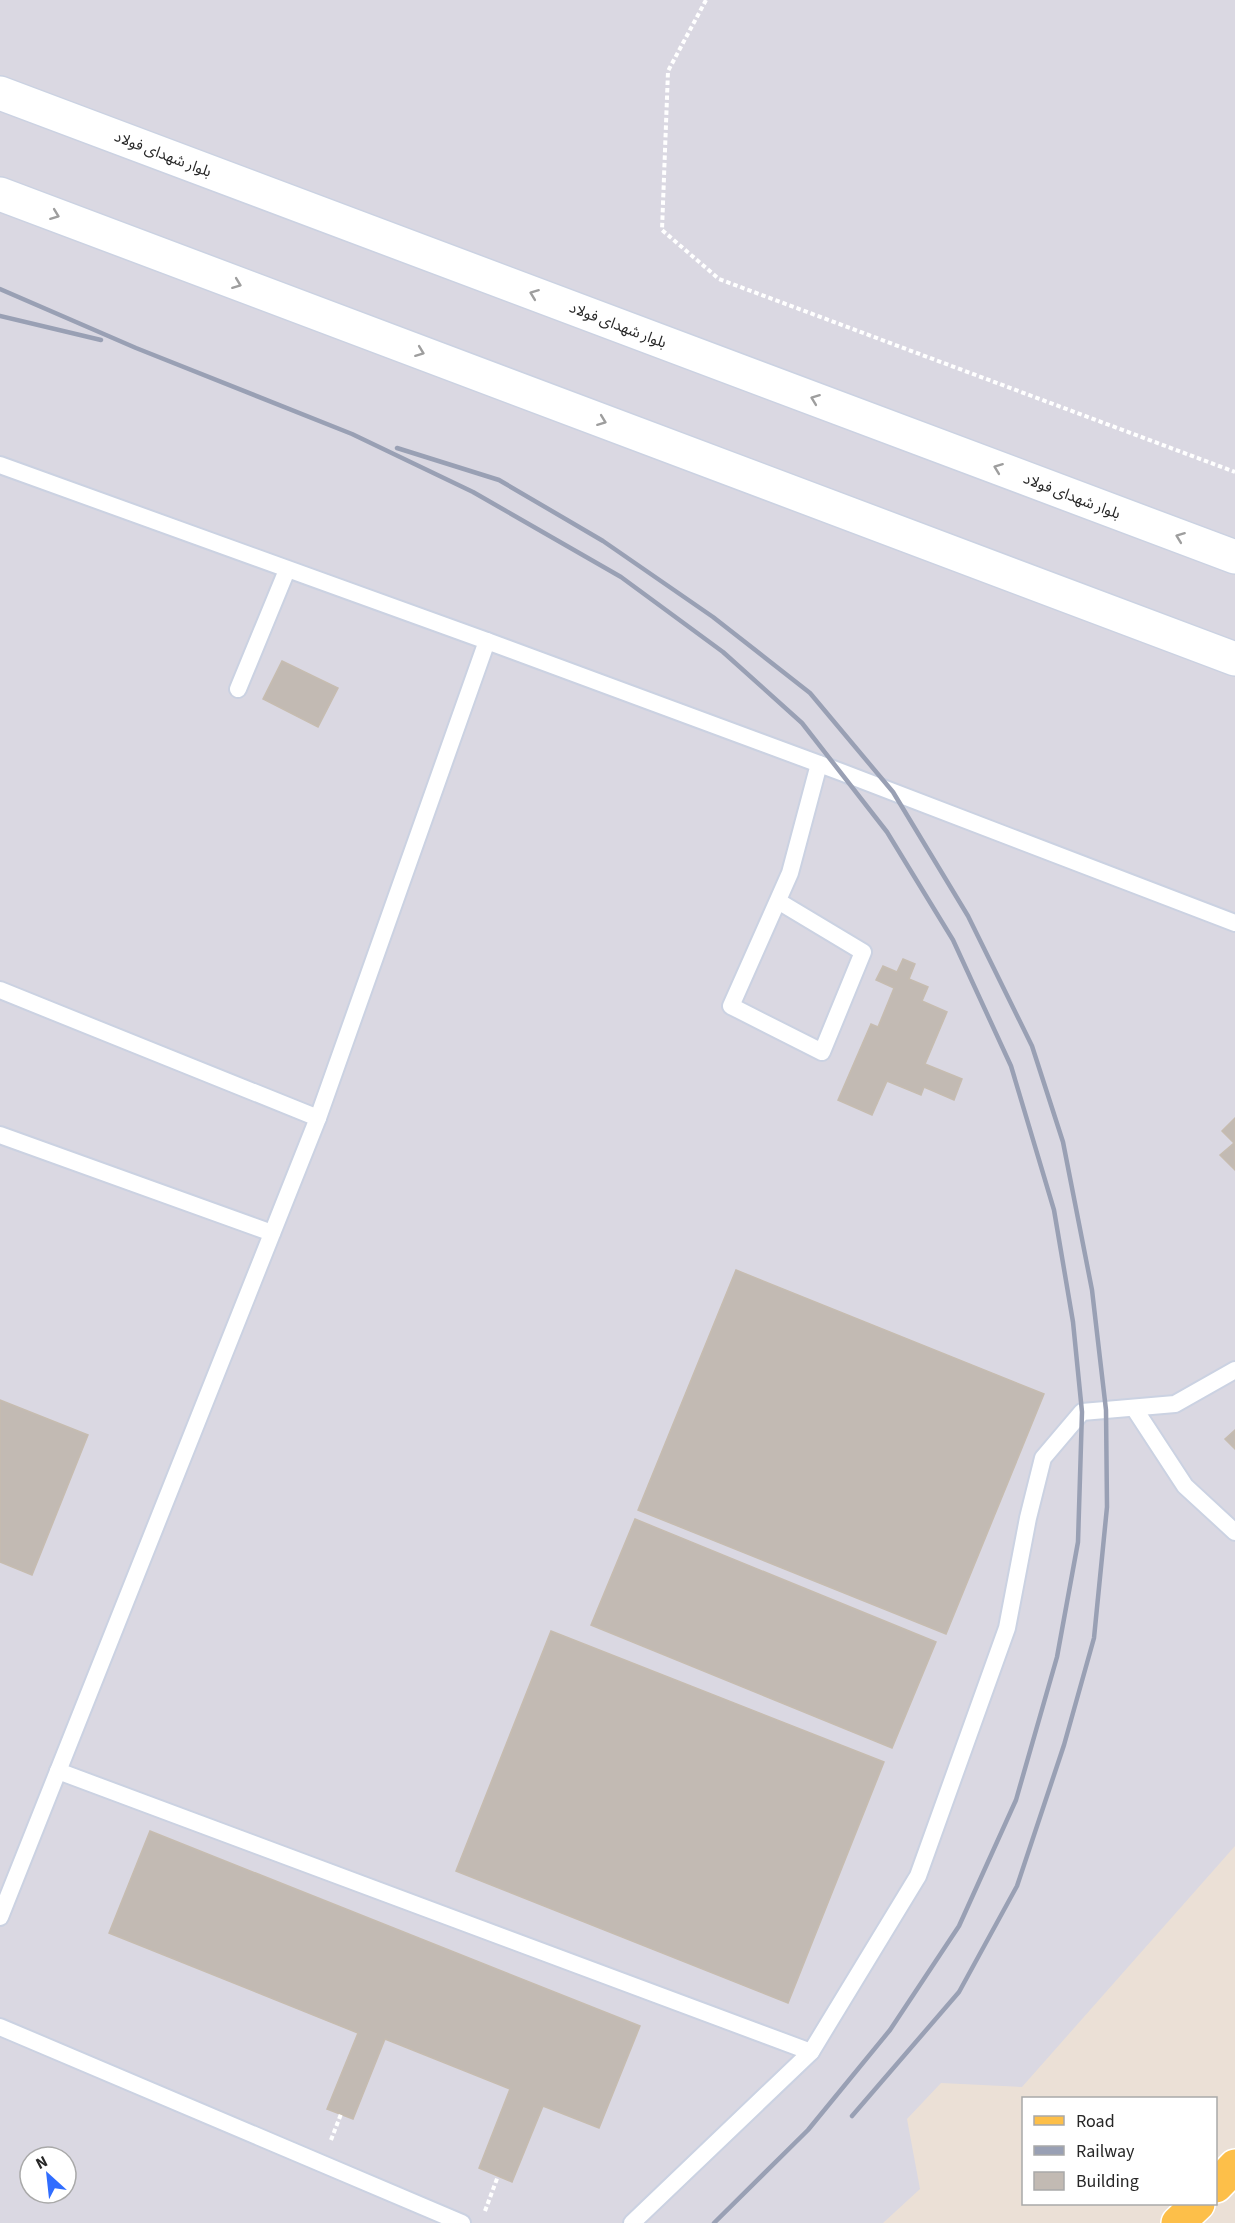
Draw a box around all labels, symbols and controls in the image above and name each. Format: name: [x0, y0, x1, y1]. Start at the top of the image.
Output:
street label: بلوار شهدای فولاد: [111, 126, 215, 183]
one-way arrow: [49, 208, 60, 220]
one-way arrow: [231, 276, 242, 289]
one-way arrow: [530, 288, 540, 301]
street label: بلوار شهدای فولاد: [566, 297, 670, 354]
one-way arrow: [414, 345, 425, 358]
one-way arrow: [810, 394, 821, 407]
one-way arrow: [596, 414, 607, 426]
one-way arrow: [993, 463, 1004, 475]
street label: بلوار شهدای فولاد: [1020, 468, 1124, 525]
one-way arrow: [1175, 531, 1186, 544]
legend: [1022, 2097, 1217, 2205]
text: Road: [1076, 2109, 1115, 2134]
text: Railway: [1076, 2139, 1135, 2164]
north arrow: [18, 2145, 78, 2205]
text: N: [32, 2150, 51, 2175]
text: Building: [1076, 2169, 1139, 2194]

